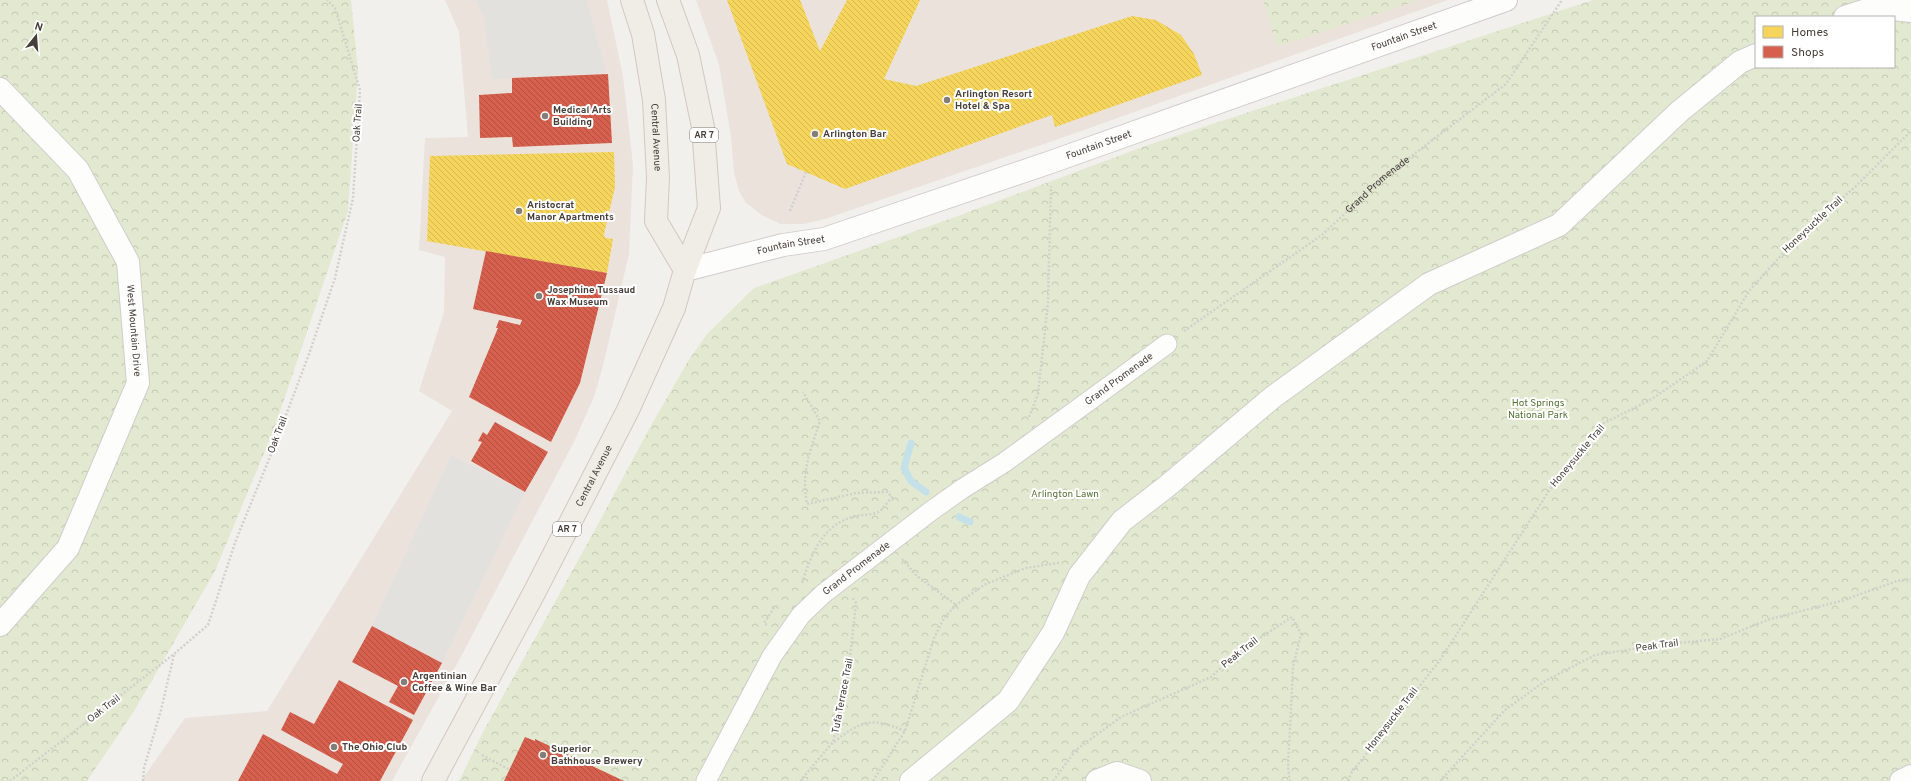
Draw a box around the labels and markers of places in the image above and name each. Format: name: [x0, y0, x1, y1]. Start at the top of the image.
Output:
place label: Arlington Resort Hotel & Spa: [955, 88, 1032, 113]
marker: Arlington Resort Hotel & Spa: [942, 95, 952, 105]
place label: Medical Arts Building: [553, 104, 612, 129]
marker: Medical Arts Building: [540, 111, 550, 121]
place label: Arlington Bar: [823, 128, 887, 141]
marker: Arlington Bar: [810, 129, 820, 139]
place label: Aristocrat Manor Apartments: [527, 199, 614, 224]
marker: Aristocrat Manor Apartments: [514, 206, 524, 216]
place label: Josephine Tussaud Wax Museum: [547, 284, 635, 309]
marker: Josephine Tussaud Wax Museum: [534, 291, 544, 301]
place label: Argentinian Coffee & Wine Bar: [412, 670, 498, 695]
marker: Argentinian Coffee & Wine Bar: [399, 677, 409, 687]
place label: The Ohio Club: [342, 741, 407, 754]
marker: The Ohio Club: [329, 742, 339, 752]
place label: Superior Bathhouse Brewery: [551, 743, 643, 768]
marker: Superior Bathhouse Brewery: [538, 750, 548, 760]

